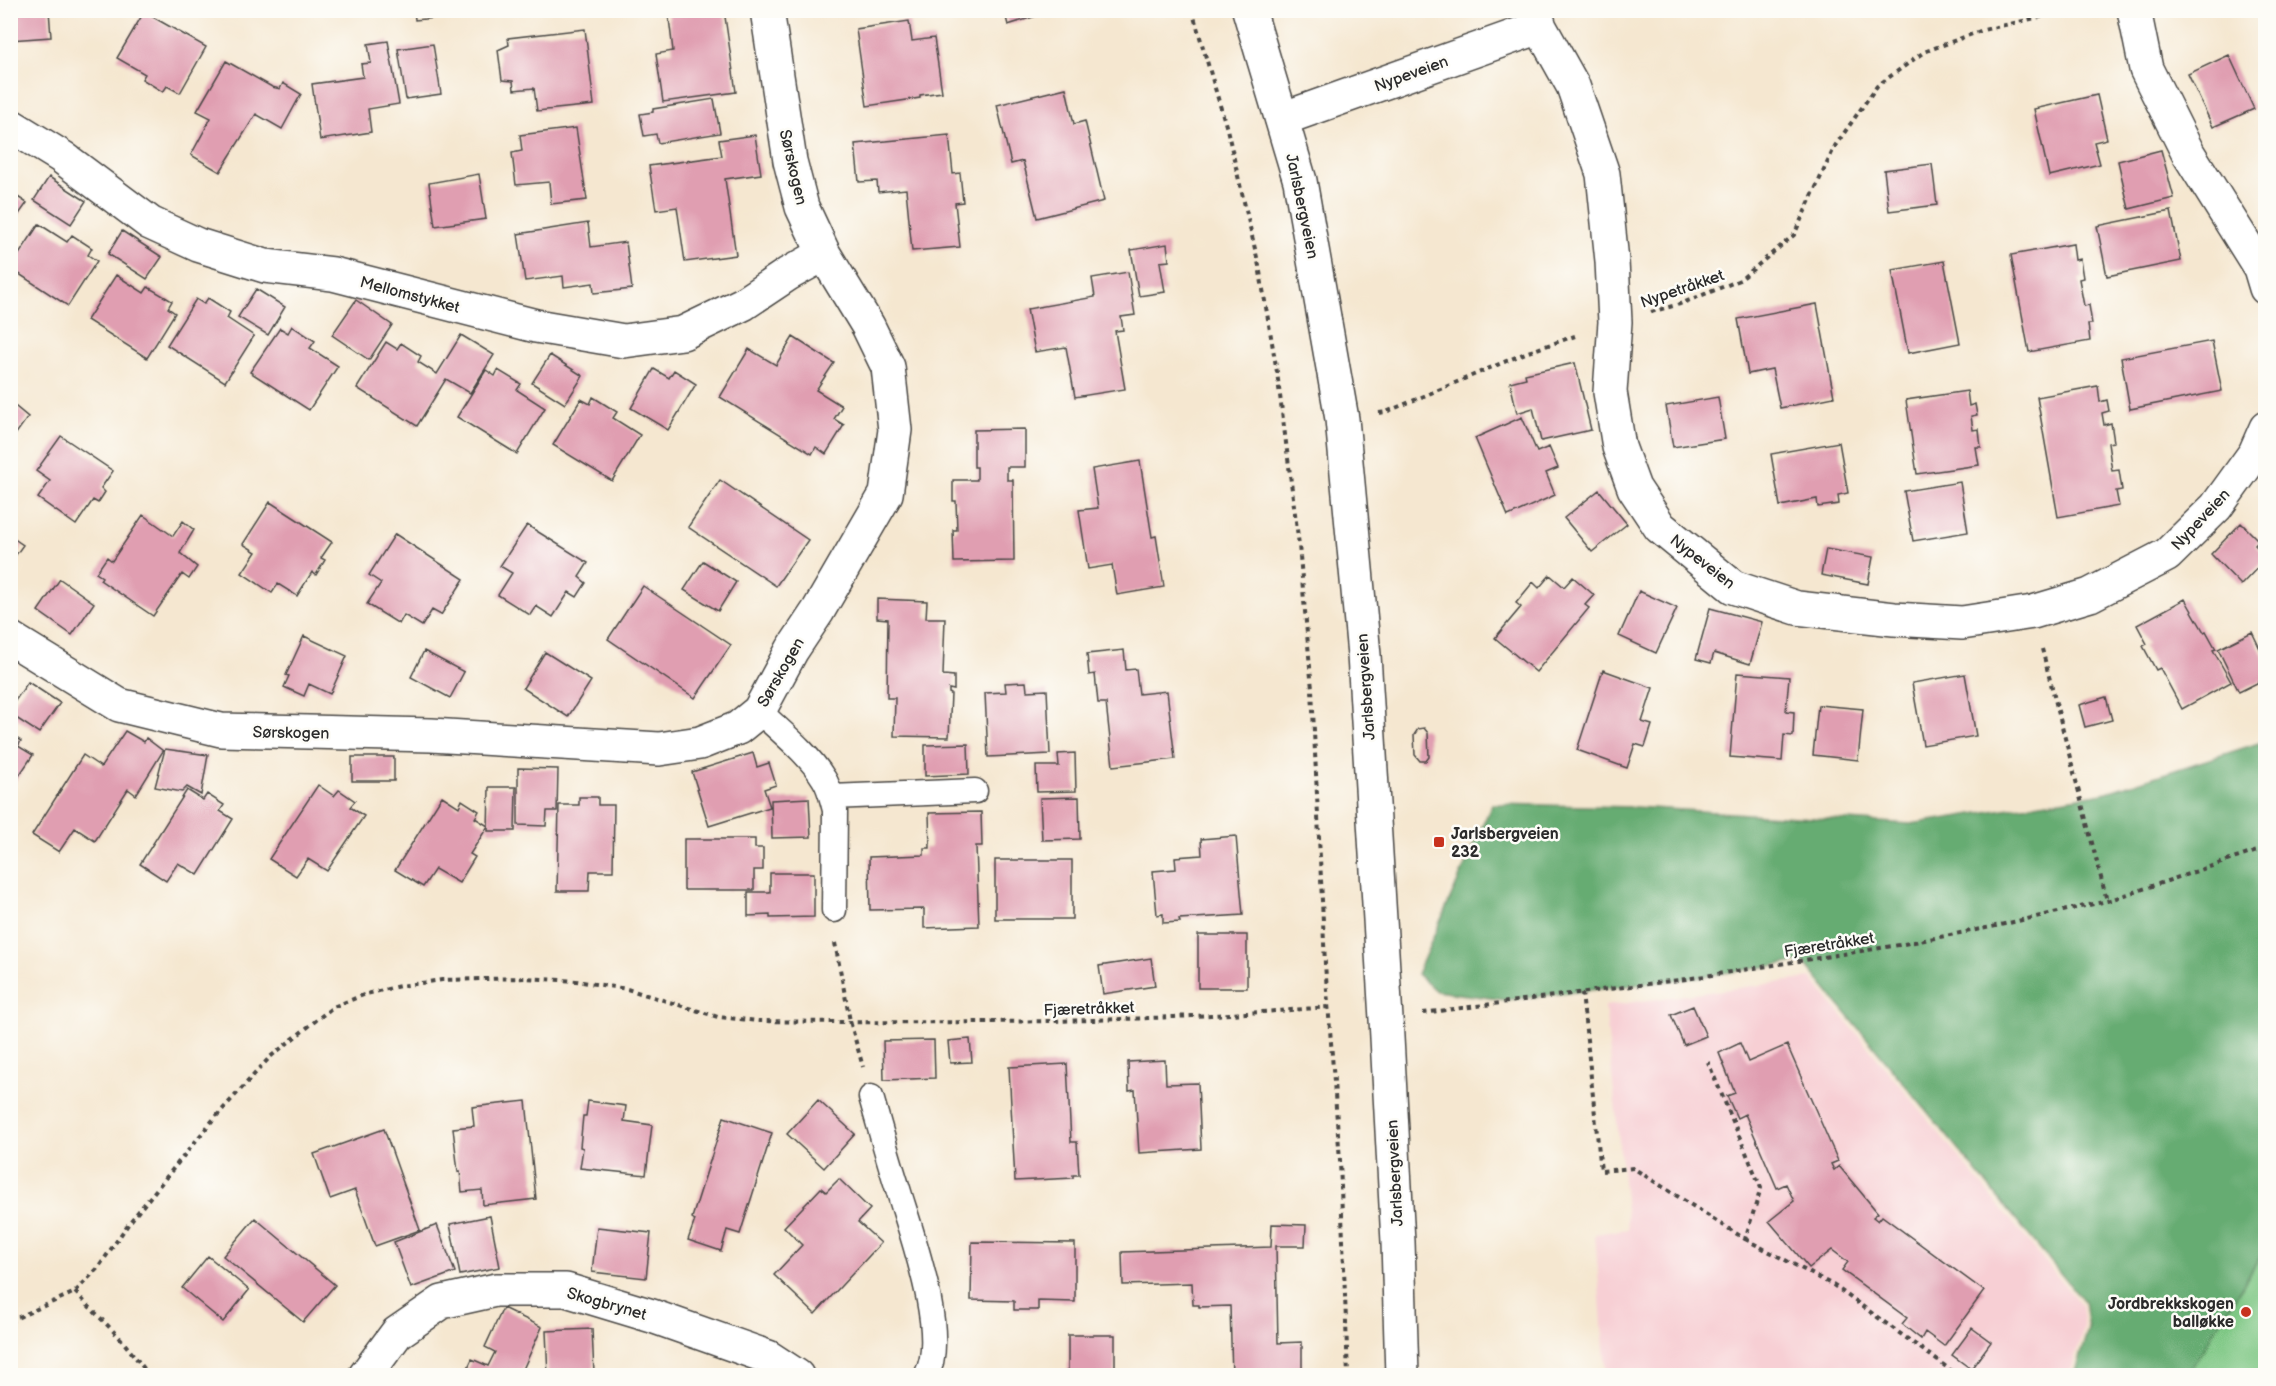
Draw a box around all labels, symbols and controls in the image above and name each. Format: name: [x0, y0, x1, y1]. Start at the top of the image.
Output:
street label: Nypeveien: [1372, 52, 1451, 97]
street label: Sørskogen: [775, 128, 810, 207]
street label: Jarlsbergveien: [1281, 152, 1322, 261]
street label: Nypetråkket: [1638, 266, 1727, 313]
street label: Mellomstykket: [358, 273, 462, 318]
street label: Nypeveien: [2168, 485, 2234, 555]
street label: Nypeveien: [1666, 531, 1738, 593]
street label: Jarlsbergveien: [1353, 633, 1380, 741]
street label: Sørskogen: [754, 635, 809, 711]
street label: Sørskogen: [252, 723, 330, 744]
place label: Jarlsbergveien 232: [1451, 825, 1559, 862]
marker: Jarlsbergveien 232: [1432, 835, 1446, 849]
street label: Fjæretråkket: [1783, 929, 1876, 962]
street label: Fjæretråkket: [1043, 998, 1135, 1021]
street label: Jarlsbergveien: [1383, 1119, 1408, 1227]
street label: Skogbrynet: [565, 1284, 649, 1325]
place label: Jordbrekkskogen balløkke: [2108, 1295, 2234, 1332]
marker: Jordbrekkskogen balløkke: [2239, 1305, 2253, 1319]

